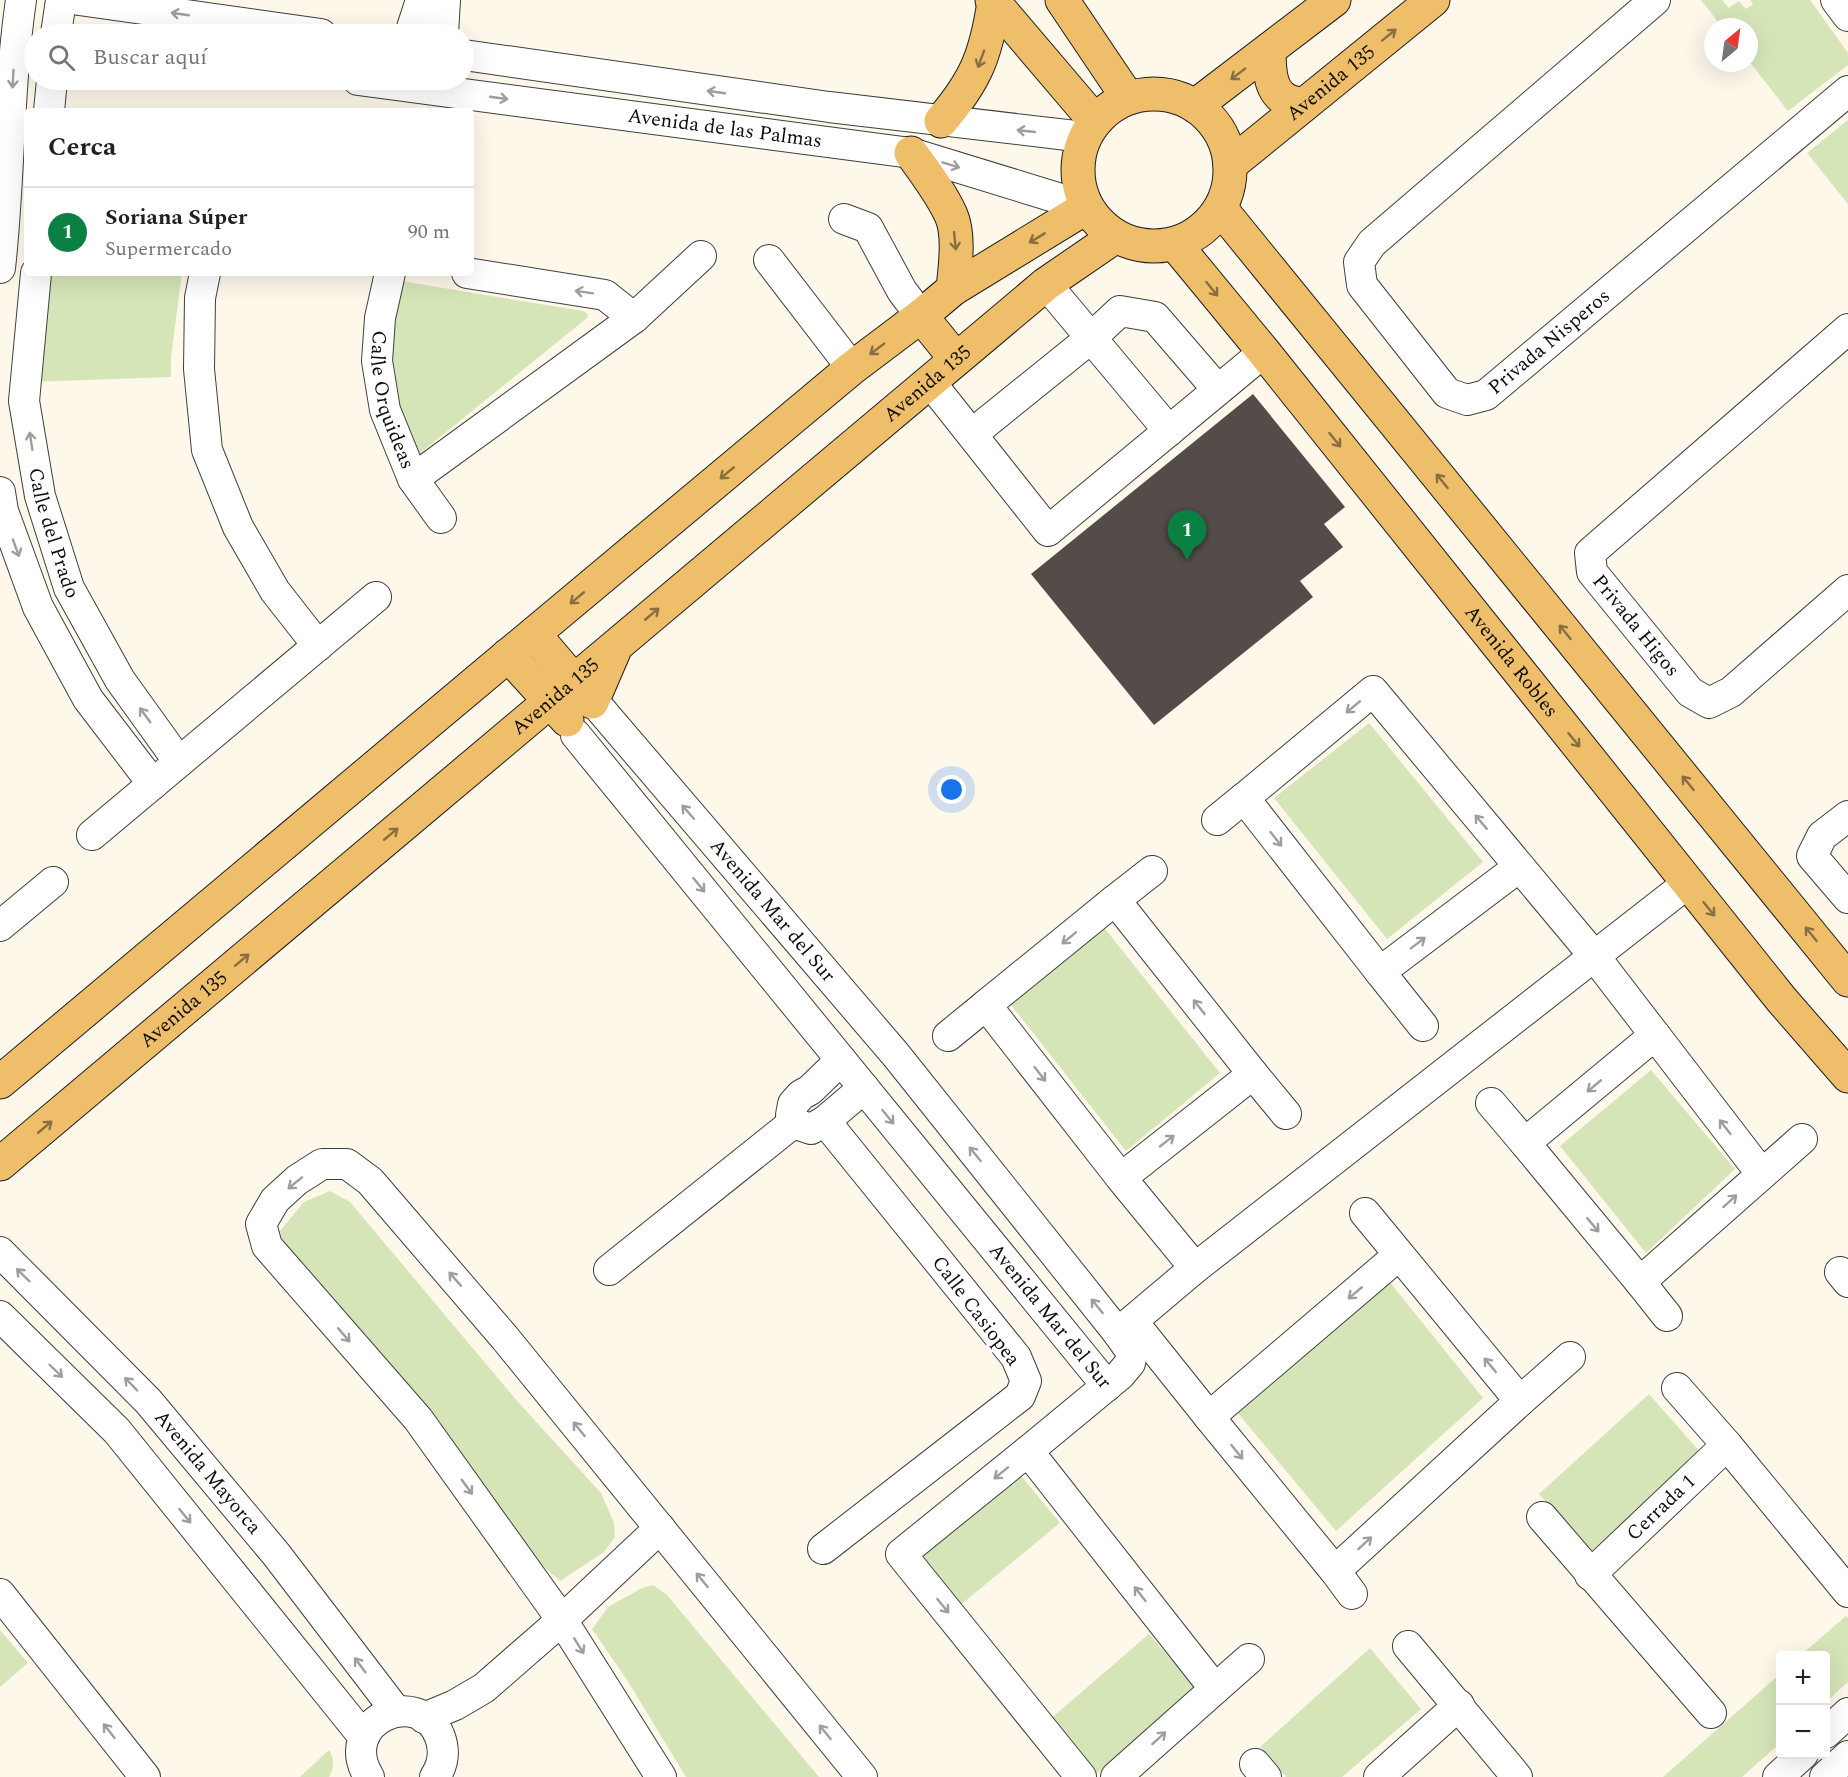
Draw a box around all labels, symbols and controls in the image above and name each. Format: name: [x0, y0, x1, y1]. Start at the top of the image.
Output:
one-way arrow: [171, 9, 190, 20]
north arrow: [1704, 18, 1758, 72]
search box: [24, 24, 474, 90]
one-way arrow: [1381, 29, 1397, 42]
street label: Avenida 135: [1280, 38, 1382, 128]
icon: search: [45, 41, 78, 74]
text: Buscar aquí: [93, 41, 207, 74]
one-way arrow: [974, 49, 985, 68]
one-way arrow: [1230, 67, 1246, 80]
one-way arrow: [8, 69, 19, 89]
one-way arrow: [707, 86, 727, 97]
one-way arrow: [489, 92, 508, 103]
street label: Avenida de las Palmas: [626, 101, 824, 156]
one-way arrow: [1017, 125, 1037, 136]
text: Cerca: [48, 127, 116, 167]
one-way arrow: [942, 160, 961, 171]
text: Soriana Súper: [105, 201, 247, 234]
text: 1: [62, 217, 73, 247]
text: 90 m: [408, 217, 450, 247]
one-way arrow: [950, 230, 961, 250]
one-way arrow: [1029, 232, 1046, 244]
text: Supermercado: [105, 234, 232, 264]
one-way arrow: [1205, 281, 1219, 296]
street label: Privada Nisperos: [1481, 282, 1617, 402]
one-way arrow: [575, 286, 594, 297]
street label: Calle Orquideas: [362, 329, 422, 474]
street label: Avenida 135: [877, 338, 978, 430]
one-way arrow: [870, 343, 886, 356]
one-way arrow: [25, 432, 36, 452]
one-way arrow: [1328, 432, 1341, 448]
street label: Calle del Prado: [20, 466, 87, 604]
one-way arrow: [720, 466, 735, 480]
one-way arrow: [1435, 473, 1448, 489]
pin: 1: [1168, 510, 1206, 560]
one-way arrow: [12, 538, 23, 557]
street label: Privada Higos: [1585, 568, 1687, 683]
one-way arrow: [569, 591, 585, 604]
street label: Avenida Robles: [1457, 599, 1566, 724]
one-way arrow: [644, 607, 659, 621]
one-way arrow: [1558, 624, 1571, 640]
street label: Avenida 135: [505, 651, 606, 743]
one-way arrow: [1346, 700, 1361, 714]
one-way arrow: [139, 707, 151, 723]
one-way arrow: [1568, 732, 1581, 748]
your location: [937, 775, 966, 804]
one-way arrow: [1681, 776, 1695, 791]
one-way arrow: [681, 805, 695, 820]
one-way arrow: [1475, 814, 1488, 830]
one-way arrow: [383, 828, 399, 841]
one-way arrow: [1270, 831, 1283, 847]
street label: Avenida Mar del Sur: [702, 832, 843, 989]
one-way arrow: [692, 877, 705, 893]
one-way arrow: [1702, 901, 1716, 916]
one-way arrow: [1805, 927, 1818, 943]
one-way arrow: [1061, 931, 1077, 944]
one-way arrow: [1410, 936, 1426, 949]
one-way arrow: [234, 953, 249, 967]
street label: Avenida 135: [133, 963, 234, 1056]
one-way arrow: [1193, 999, 1206, 1015]
one-way arrow: [1034, 1066, 1047, 1082]
one-way arrow: [1587, 1079, 1602, 1093]
one-way arrow: [882, 1109, 895, 1125]
one-way arrow: [1719, 1119, 1732, 1135]
one-way arrow: [37, 1120, 53, 1133]
one-way arrow: [1159, 1135, 1175, 1148]
one-way arrow: [969, 1147, 982, 1163]
one-way arrow: [287, 1177, 303, 1190]
one-way arrow: [1722, 1194, 1737, 1208]
one-way arrow: [1586, 1216, 1599, 1232]
street label: Avenida Mar del Sur: [981, 1237, 1119, 1396]
street label: Calle Casiopea: [924, 1249, 1028, 1373]
one-way arrow: [16, 1267, 31, 1282]
one-way arrow: [448, 1271, 461, 1287]
one-way arrow: [1348, 1286, 1363, 1300]
one-way arrow: [1090, 1299, 1103, 1315]
one-way arrow: [338, 1327, 351, 1343]
one-way arrow: [1484, 1357, 1497, 1373]
one-way arrow: [48, 1363, 63, 1378]
one-way arrow: [124, 1376, 138, 1391]
street label: Avenida Mayorca: [147, 1404, 269, 1541]
one-way arrow: [573, 1421, 586, 1437]
one-way arrow: [1231, 1444, 1244, 1460]
one-way arrow: [994, 1466, 1009, 1480]
street label: Cerrada 1: [1620, 1467, 1703, 1548]
one-way arrow: [460, 1479, 473, 1495]
one-way arrow: [179, 1508, 192, 1524]
one-way arrow: [1358, 1536, 1373, 1551]
one-way arrow: [696, 1572, 709, 1588]
one-way arrow: [1134, 1586, 1147, 1602]
one-way arrow: [936, 1598, 949, 1614]
one-way arrow: [573, 1637, 585, 1654]
map controls: [1776, 1651, 1830, 1759]
button: +: [1776, 1651, 1830, 1705]
one-way arrow: [354, 1657, 367, 1673]
button: −: [1776, 1705, 1830, 1759]
one-way arrow: [102, 1723, 115, 1739]
one-way arrow: [819, 1724, 832, 1740]
one-way arrow: [1152, 1731, 1167, 1745]

